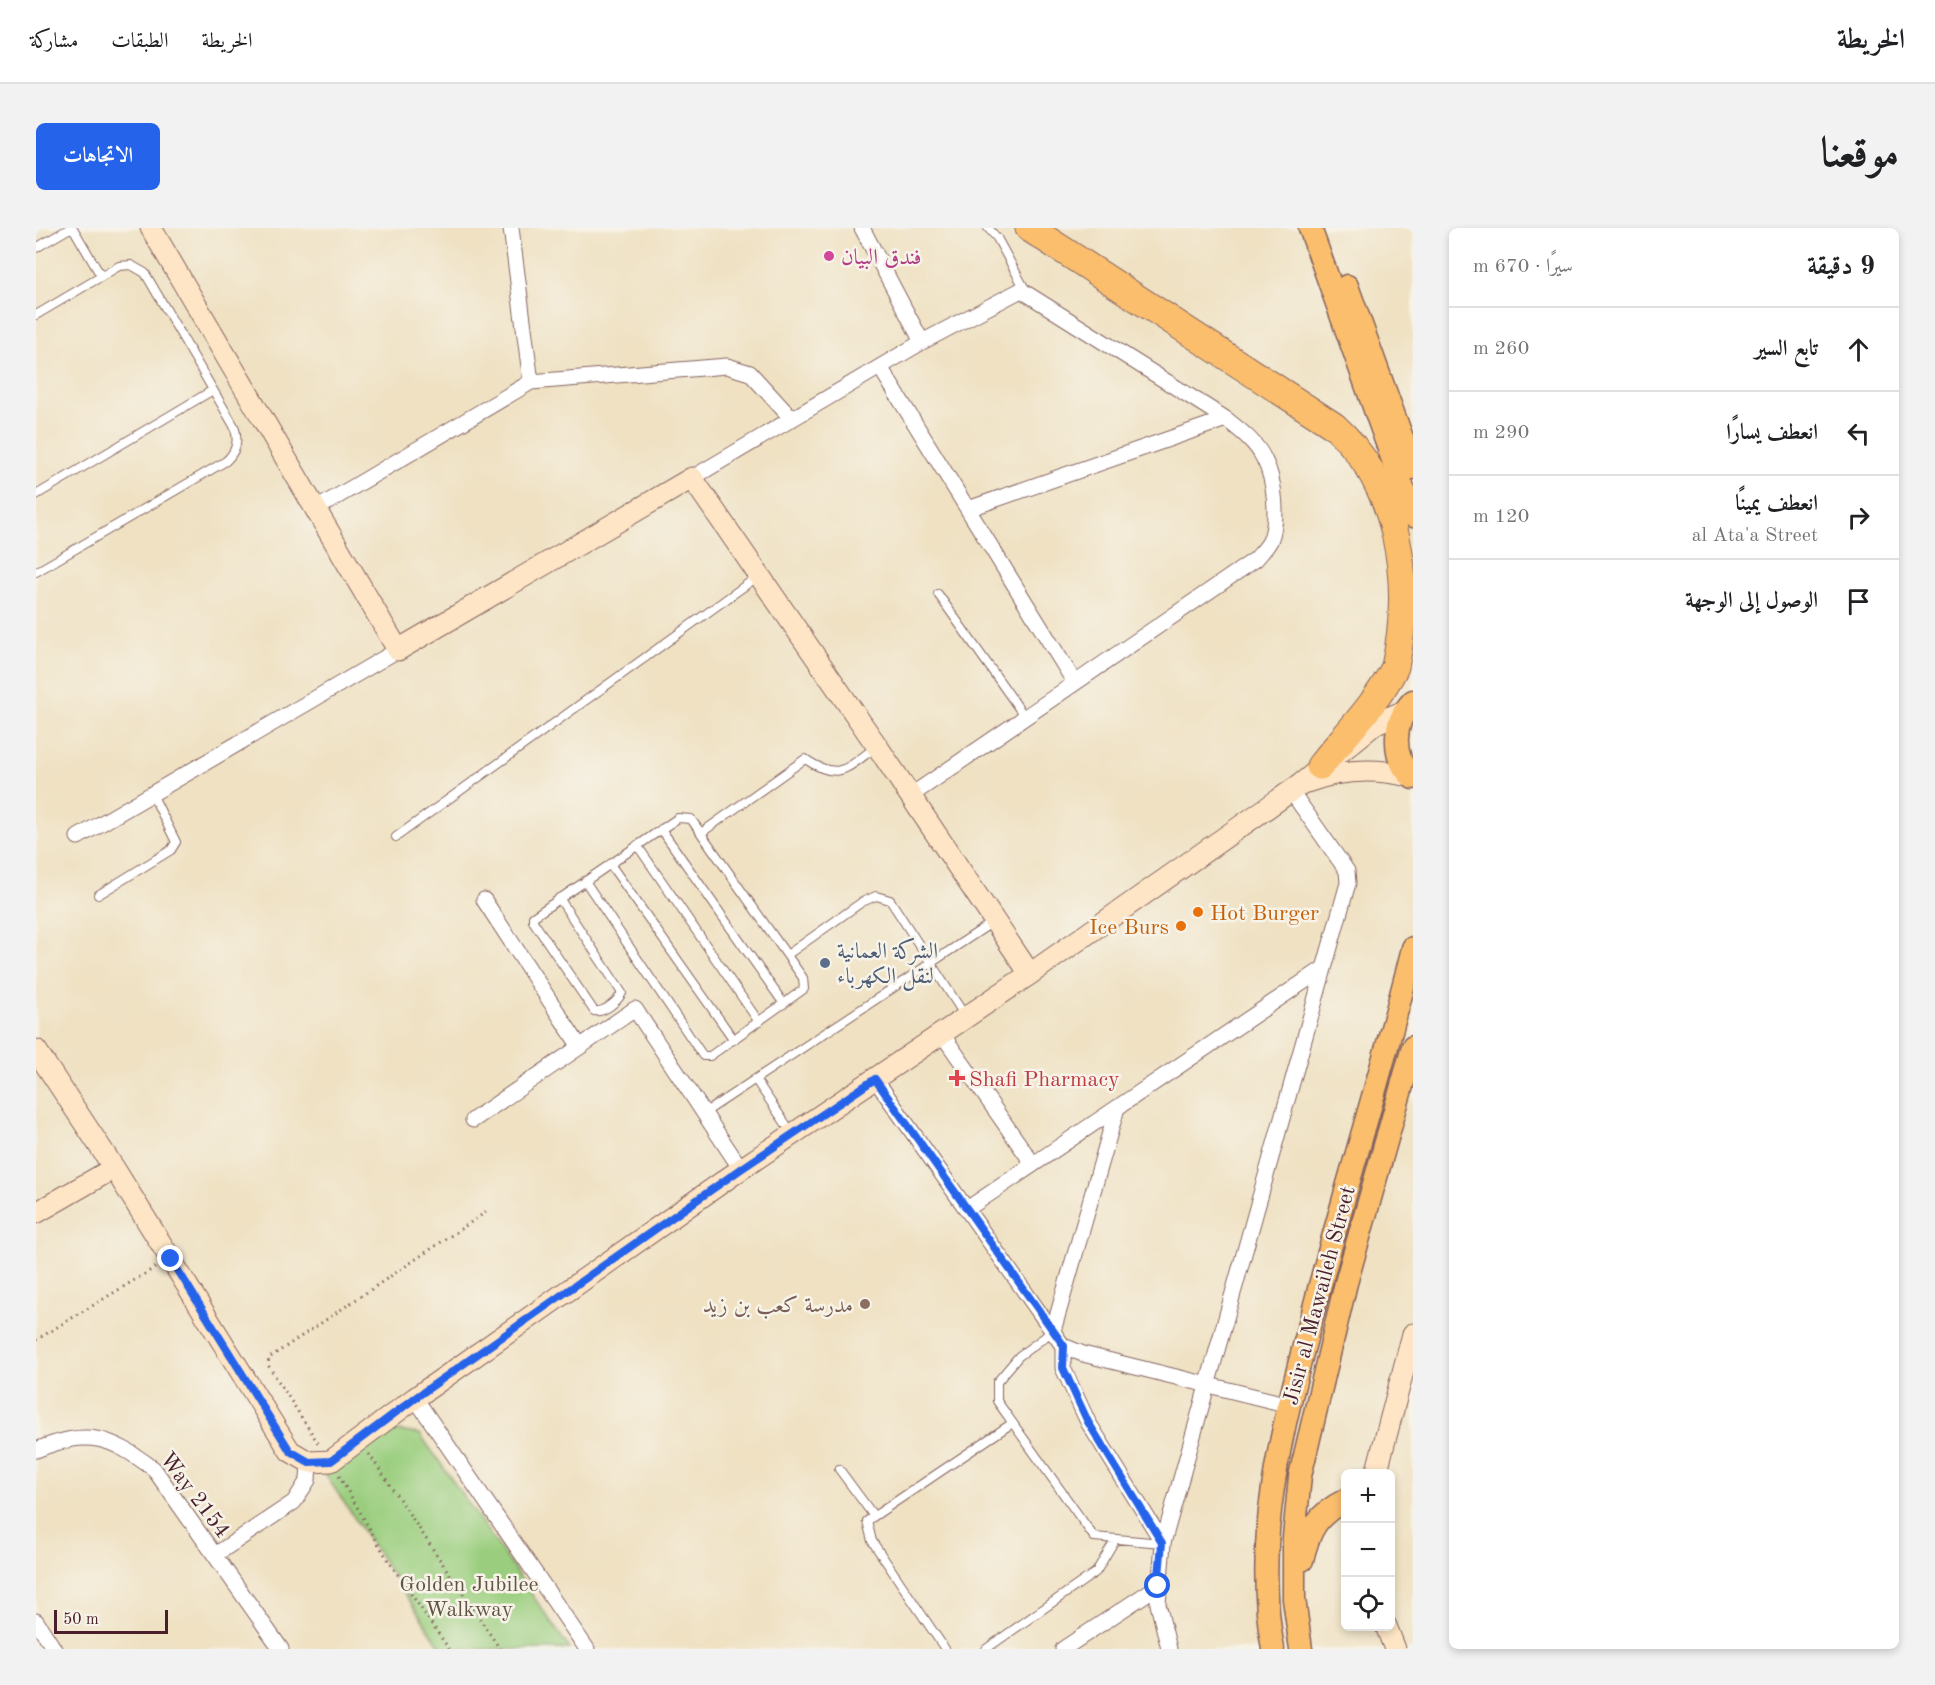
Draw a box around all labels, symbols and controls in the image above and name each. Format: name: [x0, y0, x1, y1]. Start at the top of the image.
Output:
text: الخريطة: [1837, 27, 1905, 55]
text: مشاركة: [30, 31, 78, 52]
text: الطبقات: [111, 31, 168, 52]
text: الخريطة: [201, 31, 253, 52]
button: الاتجاهات: [36, 123, 160, 190]
text: موقعنا: [1821, 134, 1899, 176]
place label: فندق البيان: [841, 247, 921, 270]
marker: فندق البيان: [822, 249, 836, 263]
text: 9 دقيقة: [1807, 254, 1875, 280]
text: سيرًا · 670 m: [1473, 257, 1573, 277]
icon: ahead: [1842, 333, 1875, 366]
text: تابع السير: [1754, 338, 1818, 360]
text: 260 m: [1473, 339, 1529, 359]
icon: left: [1842, 417, 1875, 450]
text: انعطف يسارًا: [1726, 422, 1818, 444]
text: 290 m: [1473, 423, 1529, 443]
text: انعطف يمينًا: [1735, 493, 1818, 515]
icon: right: [1842, 501, 1875, 534]
text: 120 m: [1473, 507, 1529, 527]
text: al Ata'a Street: [1692, 526, 1818, 546]
icon: arrive: [1842, 585, 1875, 618]
text: الوصول إلى الوجهة: [1685, 590, 1818, 612]
place label: Hot Burger: [1210, 903, 1319, 925]
marker: Hot Burger: [1191, 905, 1205, 919]
place label: Ice Burs: [1089, 917, 1169, 939]
marker: Ice Burs: [1174, 919, 1188, 933]
place label: الشرکة العمانیة لنقل الکهرباء: [837, 937, 938, 991]
marker: الشرکة العمانیة لنقل الکهرباء: [818, 956, 832, 970]
place label: Shafi Pharmacy: [969, 1069, 1120, 1091]
marker: Shafi Pharmacy: [950, 1071, 964, 1085]
street label: Jisir al Mawaileh Street: [1280, 1184, 1360, 1407]
route end: [157, 1245, 183, 1271]
place label: مدرسة كعب بن زيد: [703, 1295, 853, 1319]
marker: مدرسة كعب بن زيد: [858, 1297, 872, 1311]
street label: Way 2154: [155, 1448, 234, 1542]
map controls: [1341, 1469, 1395, 1631]
button: +: [1341, 1469, 1395, 1523]
button: −: [1341, 1523, 1395, 1577]
route start: [1144, 1572, 1170, 1598]
park label: Golden Jubilee Walkway: [399, 1574, 539, 1621]
button: locate: [1341, 1577, 1395, 1631]
scale bar: [54, 1607, 168, 1634]
text: 50 m: [63, 1612, 99, 1628]

